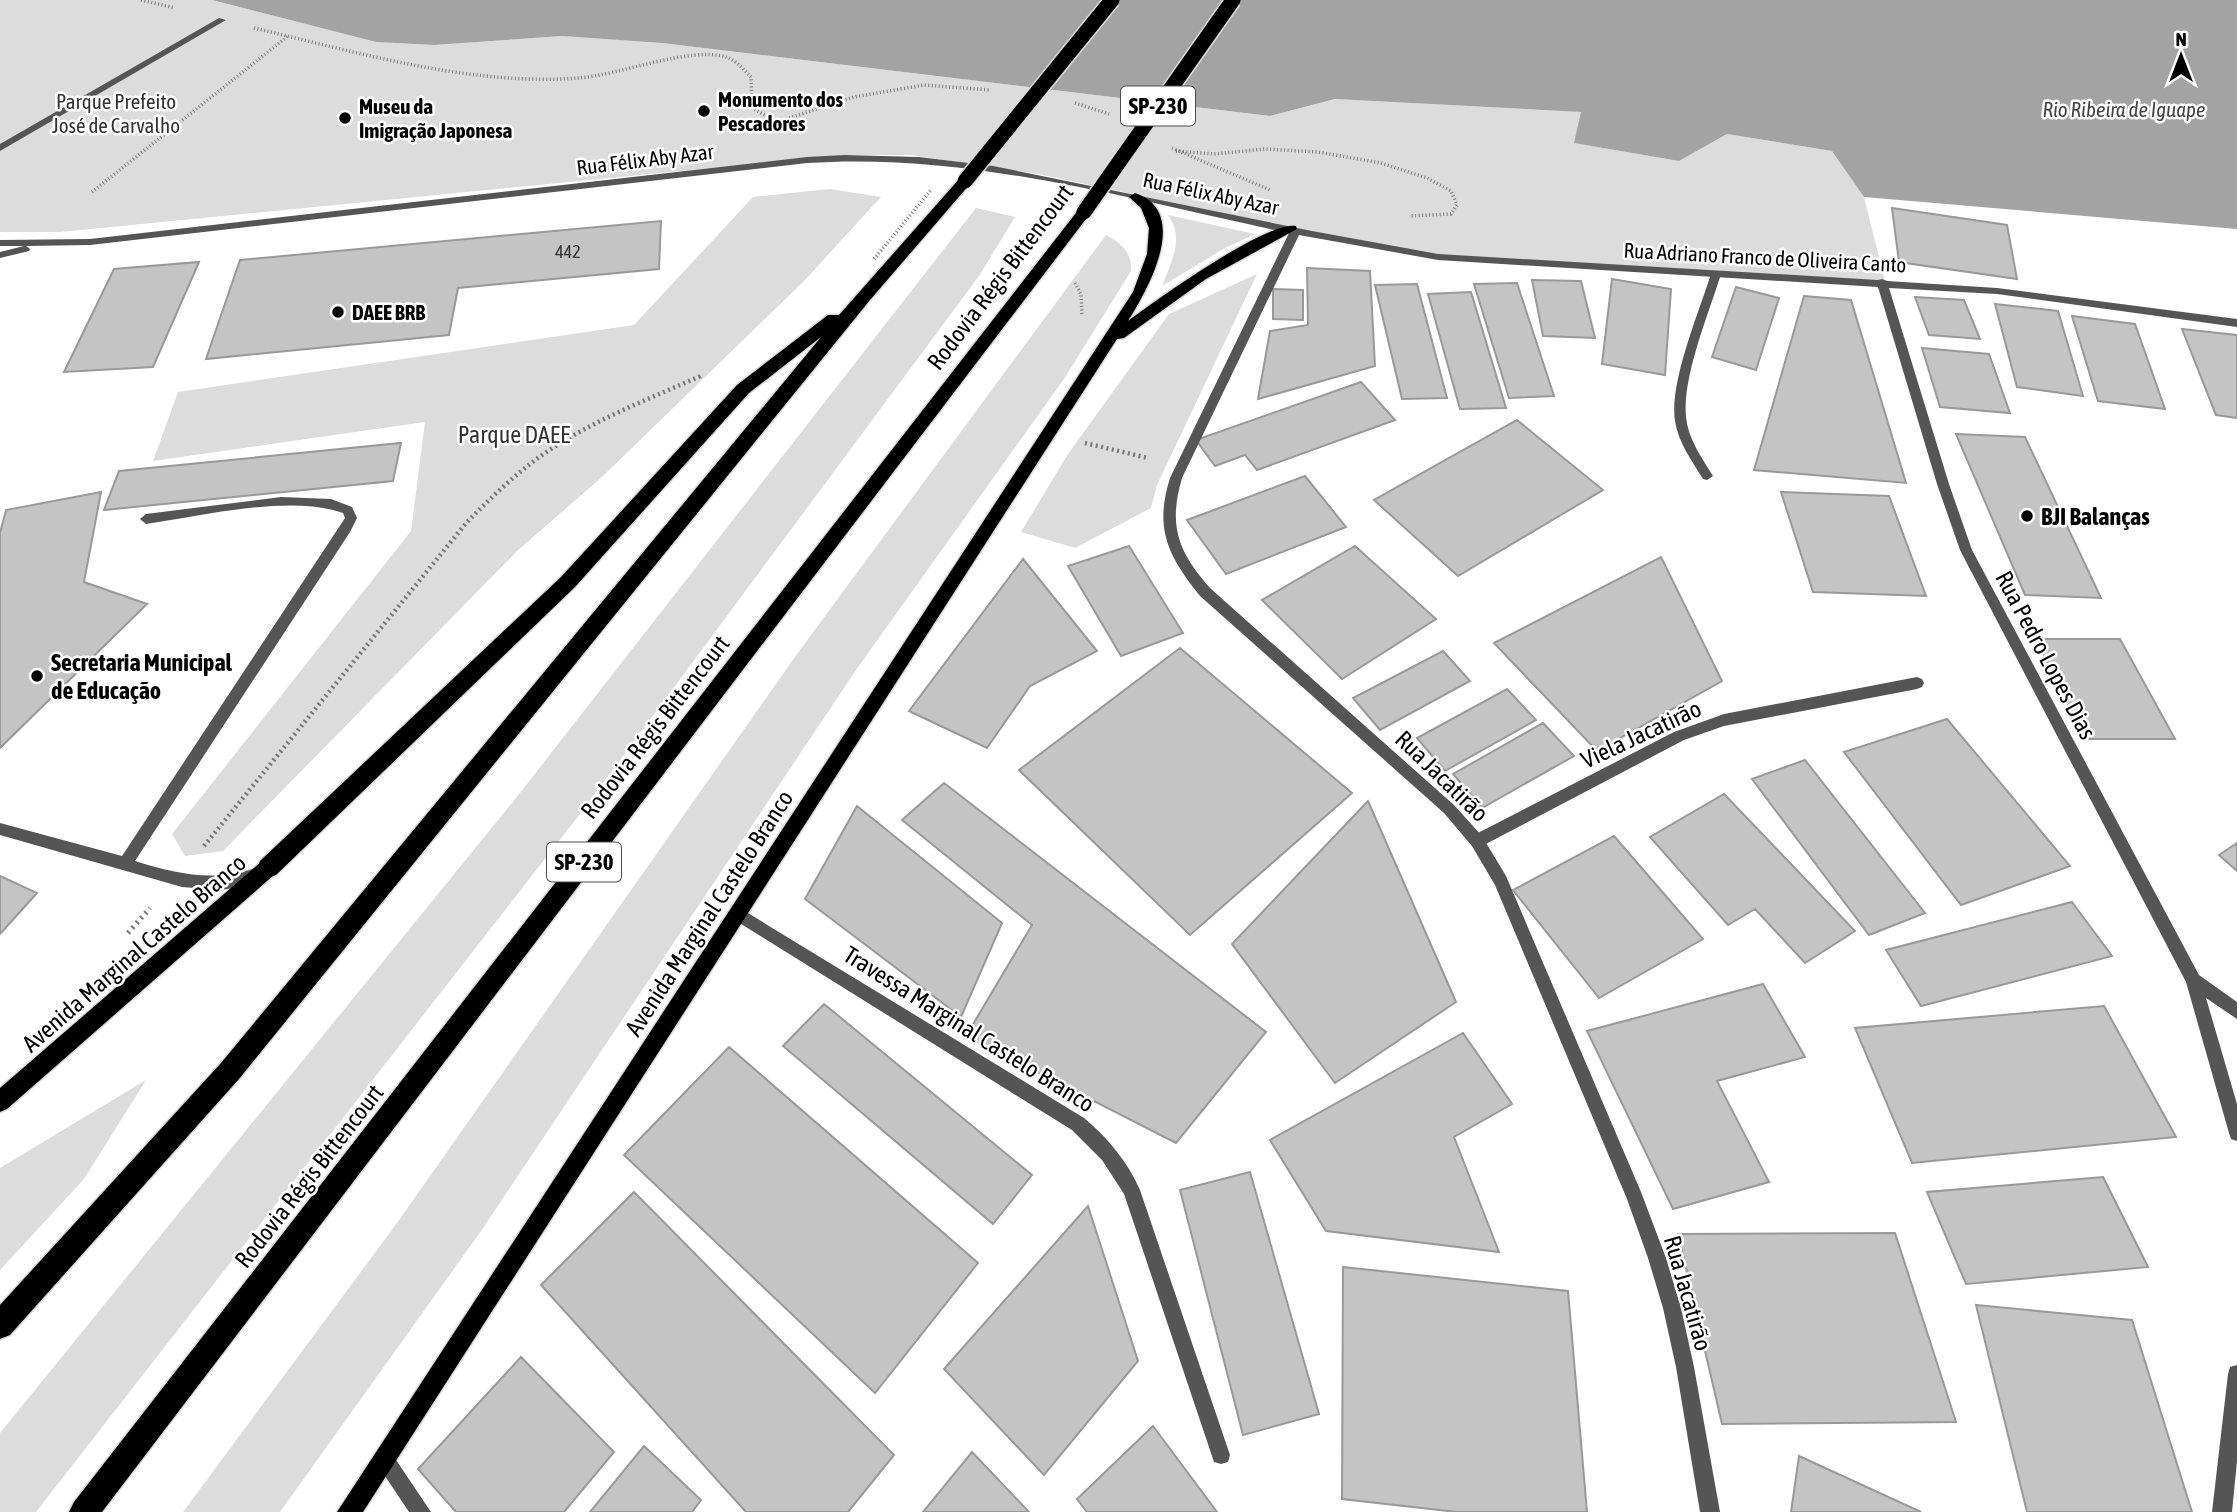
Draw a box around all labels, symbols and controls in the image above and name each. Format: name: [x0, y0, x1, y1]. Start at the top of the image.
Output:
north arrow: [2146, 21, 2216, 91]
text: N: [2175, 28, 2187, 50]
road number: SP-230: [1121, 86, 1195, 125]
place label: Monumento dos Pescadores: [718, 87, 844, 135]
park label: Parque Prefeito José de Carvalho: [52, 89, 180, 137]
place label: Museu da Imigração Japonesa: [359, 94, 513, 142]
water label: Rio Ribeira de Iguape: [2043, 97, 2205, 121]
marker: Monumento dos Pescadores: [696, 103, 712, 119]
marker: Museu da Imigração Japonesa: [337, 110, 353, 126]
street label: Rua Félix Aby Azar: [575, 139, 716, 179]
street label: Rua Félix Aby Azar: [1141, 167, 1282, 219]
street label: Rodovia Régis Bittencourt: [922, 179, 1078, 375]
street label: Rua Adriano Franco de Oliveira Canto: [1623, 238, 1907, 276]
house number: 442: [555, 241, 581, 262]
place label: DAEE BRB: [352, 300, 425, 324]
marker: DAEE BRB: [330, 304, 346, 320]
park label: Parque DAEE: [458, 421, 570, 448]
place label: BJI Balanças: [2041, 503, 2150, 530]
marker: BJI Balanças: [2019, 508, 2035, 524]
street label: Rua Pedro Lopes Dias: [1990, 566, 2102, 744]
street label: Rodovia Régis Bittencourt: [575, 630, 735, 824]
place label: Secretaria Municipal de Educação: [51, 649, 233, 704]
marker: Secretaria Municipal de Educação: [29, 668, 45, 684]
street label: Viela Jacatirão: [1577, 694, 1705, 774]
street label: Rua Jacatirão: [1390, 725, 1494, 827]
street label: Avenida Marginal Castelo Branco: [620, 785, 798, 1041]
road number: SP-230: [547, 842, 621, 882]
street label: Avenida Marginal Castelo Branco: [17, 849, 251, 1057]
street label: Travessa Marginal Castelo Branco: [839, 941, 1099, 1117]
street label: Rodovia Régis Bittencourt: [229, 1079, 389, 1273]
street label: Rua Jacatirão: [1659, 1232, 1717, 1354]

